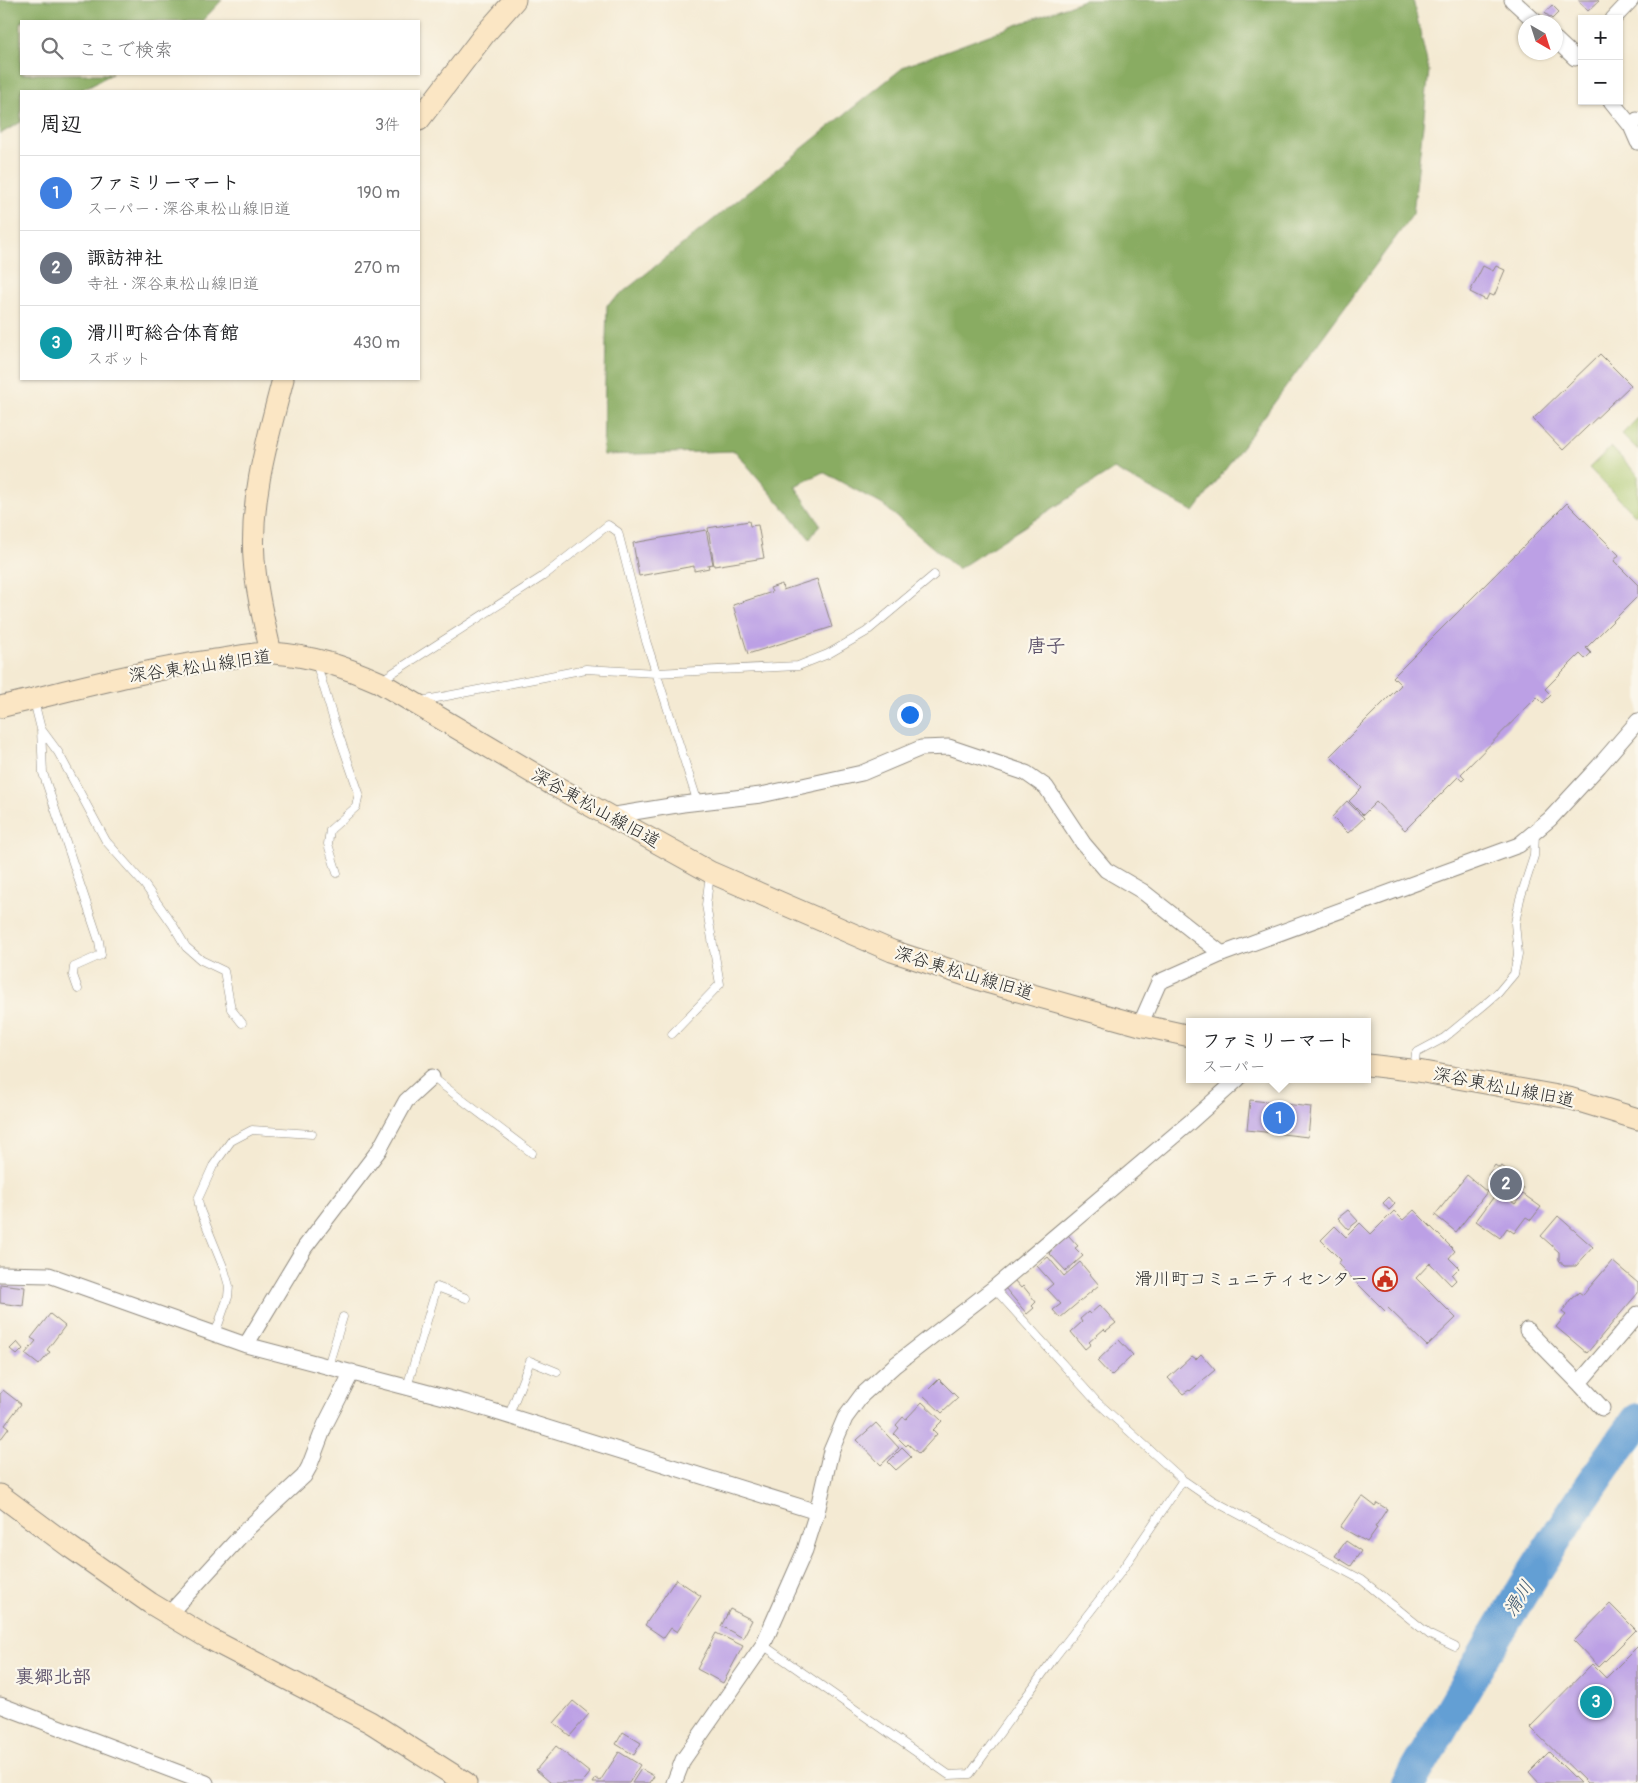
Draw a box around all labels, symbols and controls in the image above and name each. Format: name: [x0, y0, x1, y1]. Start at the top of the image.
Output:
north arrow: [1518, 15, 1563, 60]
map controls: [1578, 15, 1623, 105]
button: +: [1578, 15, 1623, 60]
search box: [20, 20, 420, 75]
icon: search: [38, 34, 66, 62]
text: ここで検索: [78, 38, 173, 62]
button: −: [1578, 60, 1623, 105]
text: 周辺: [40, 111, 82, 138]
text: 3件: [375, 115, 400, 135]
text: ファミリーマート: [87, 171, 240, 195]
text: 1: [53, 183, 59, 203]
text: 190 m: [357, 183, 400, 203]
text: スーパー · 深谷東松山線旧道: [87, 199, 290, 219]
text: 諏訪神社: [87, 246, 163, 270]
text: 2: [52, 258, 60, 278]
text: 270 m: [354, 258, 400, 278]
text: 寺社 · 深谷東松山線旧道: [87, 274, 259, 294]
text: 滑川町総合体育館: [87, 321, 239, 345]
text: 3: [52, 333, 60, 353]
text: 430 m: [353, 333, 400, 353]
text: スポット: [87, 349, 151, 369]
district label: 唐子: [1027, 634, 1065, 658]
street label: 深谷東松山線旧道: [127, 645, 273, 688]
your location: [897, 702, 923, 728]
street label: 深谷東松山線旧道: [527, 763, 664, 853]
street label: 深谷東松山線旧道: [892, 941, 1036, 1006]
popup: [1186, 1018, 1371, 1083]
text: ファミリーマート: [1202, 1029, 1355, 1053]
text: スーパー: [1202, 1057, 1265, 1077]
street label: 深谷東松山線旧道: [1431, 1062, 1577, 1113]
pin: 1: [1263, 1099, 1295, 1137]
pin: 2: [1490, 1165, 1522, 1203]
public building icon: 滑川町コミュニティセンター: [1372, 1266, 1398, 1292]
place label: 滑川町コミュニティセンター: [1135, 1268, 1368, 1291]
water label: 滑川: [1498, 1576, 1539, 1621]
district label: 裏郷北部: [15, 1665, 91, 1689]
pin: 3: [1580, 1683, 1612, 1721]

